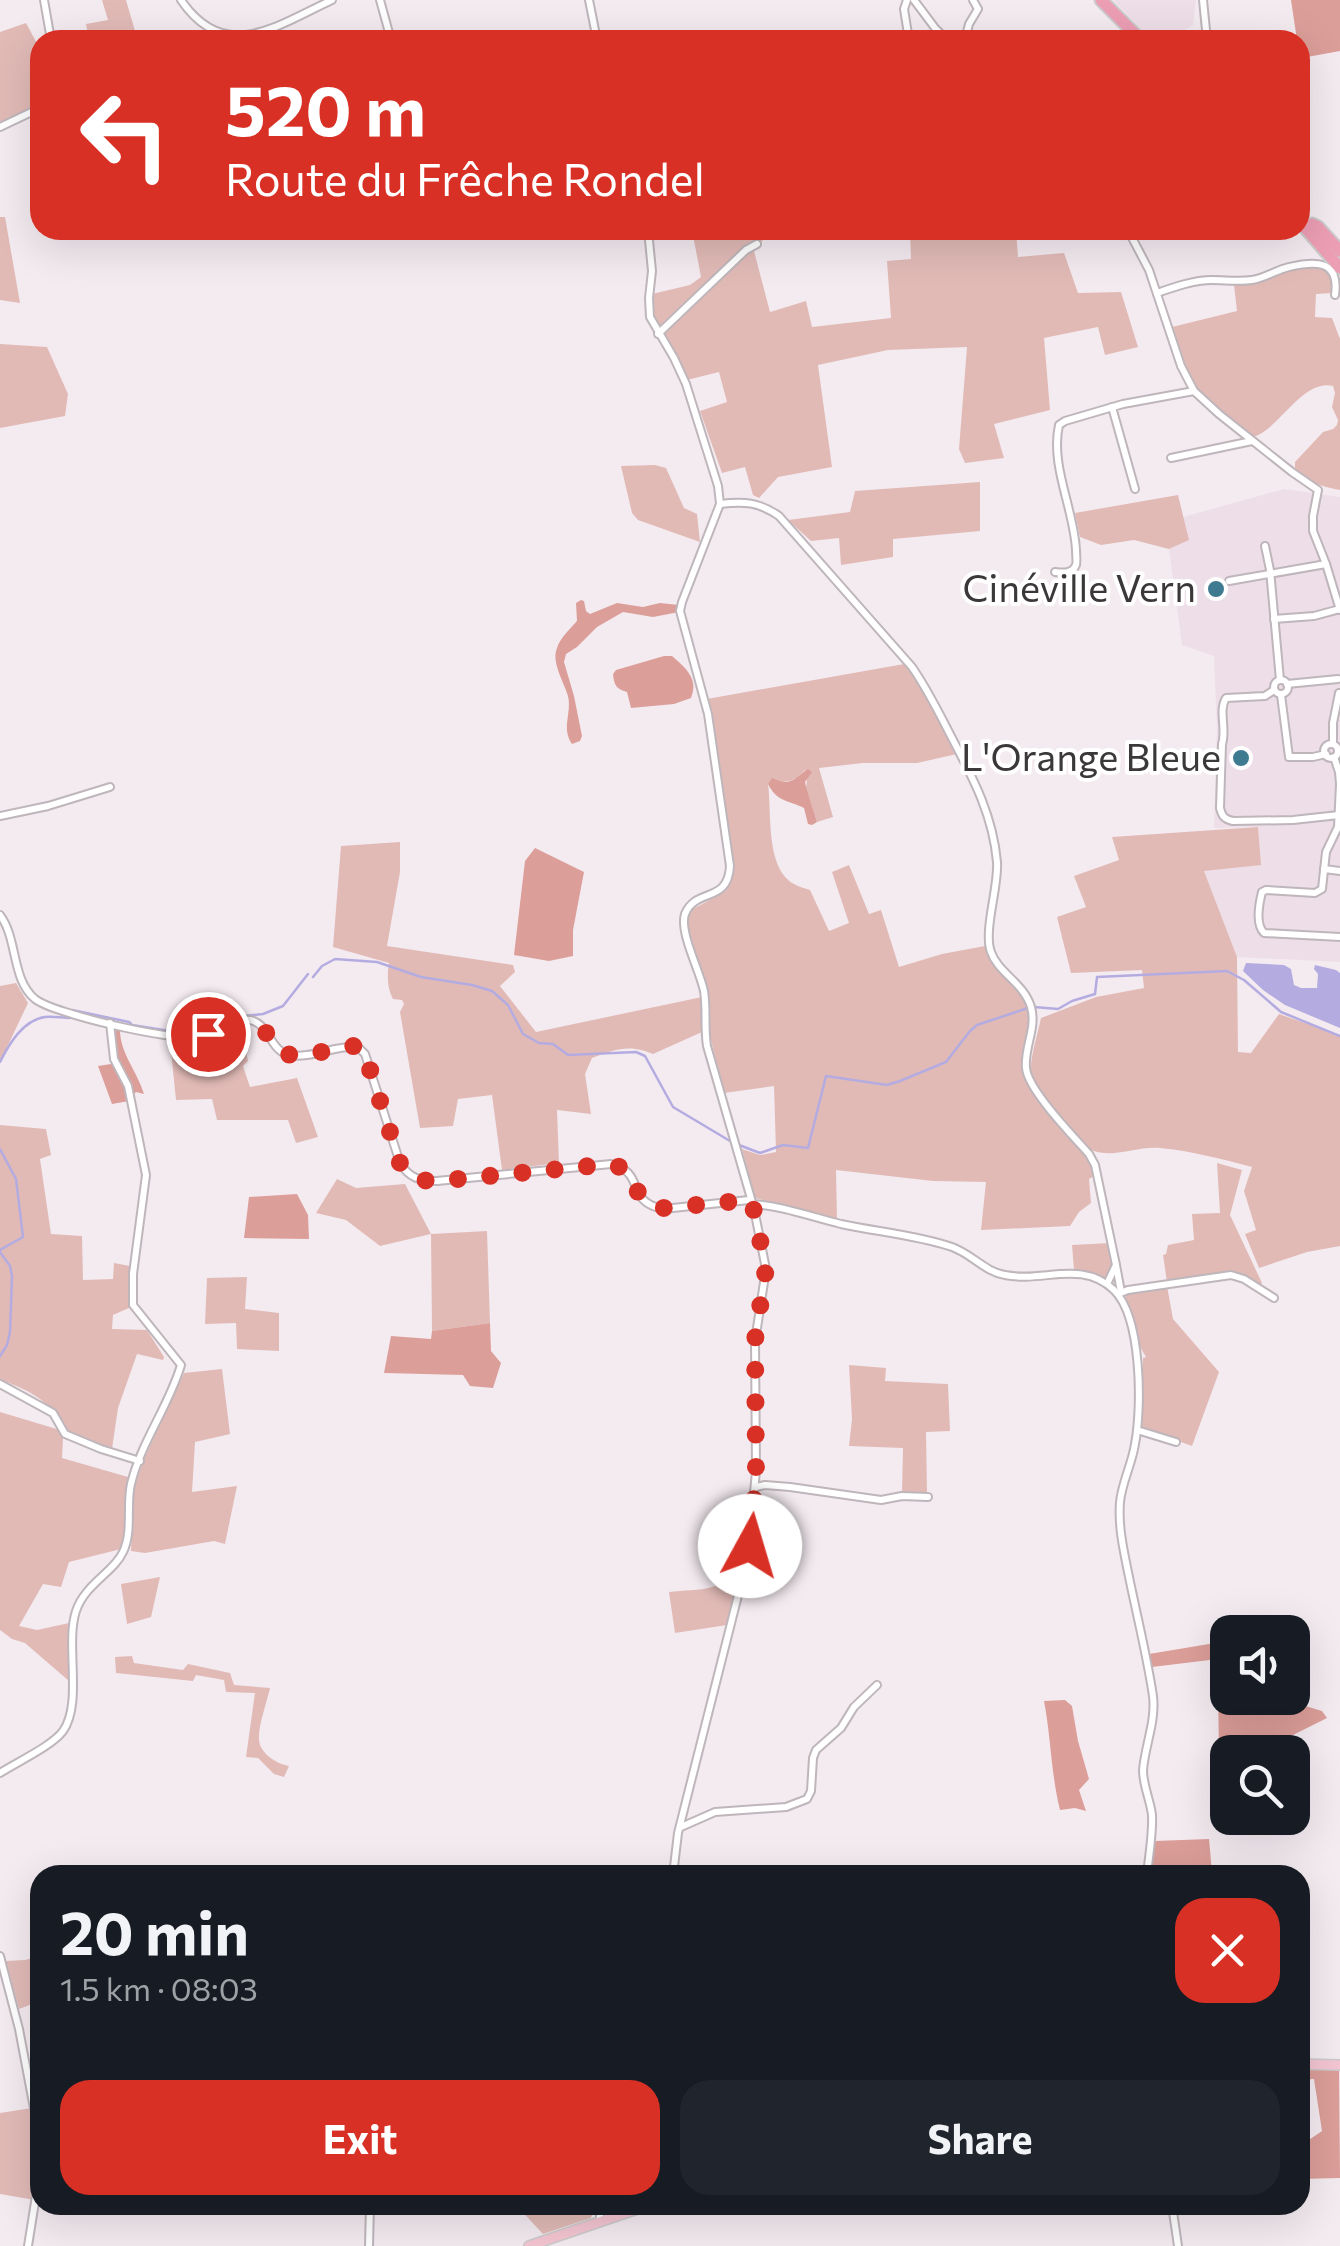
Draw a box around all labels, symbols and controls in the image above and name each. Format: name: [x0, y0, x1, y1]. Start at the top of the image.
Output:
text: 520 m: [225, 65, 426, 150]
icon: left: [60, 70, 190, 200]
text: Route du Frêche Rondel: [225, 150, 705, 205]
place label: Cinéville Vern: [963, 563, 1196, 610]
marker: Cinéville Vern: [1205, 578, 1227, 600]
place label: L'Orange Bleue: [961, 732, 1221, 779]
marker: L'Orange Bleue: [1230, 747, 1252, 769]
pin: [166, 992, 251, 1077]
icon: arrive: [181, 1007, 236, 1062]
position arrow: [698, 1494, 802, 1598]
map controls: [1210, 1615, 1310, 1835]
button: sound: [1210, 1615, 1310, 1715]
button: search: [1210, 1735, 1310, 1835]
text: 20 min: [60, 1894, 249, 1967]
button: close: [1175, 1898, 1280, 2003]
text: 1.5 km · 08:03: [60, 1968, 258, 2008]
button: Exit: [60, 2080, 660, 2195]
button: Share: [680, 2080, 1280, 2195]

